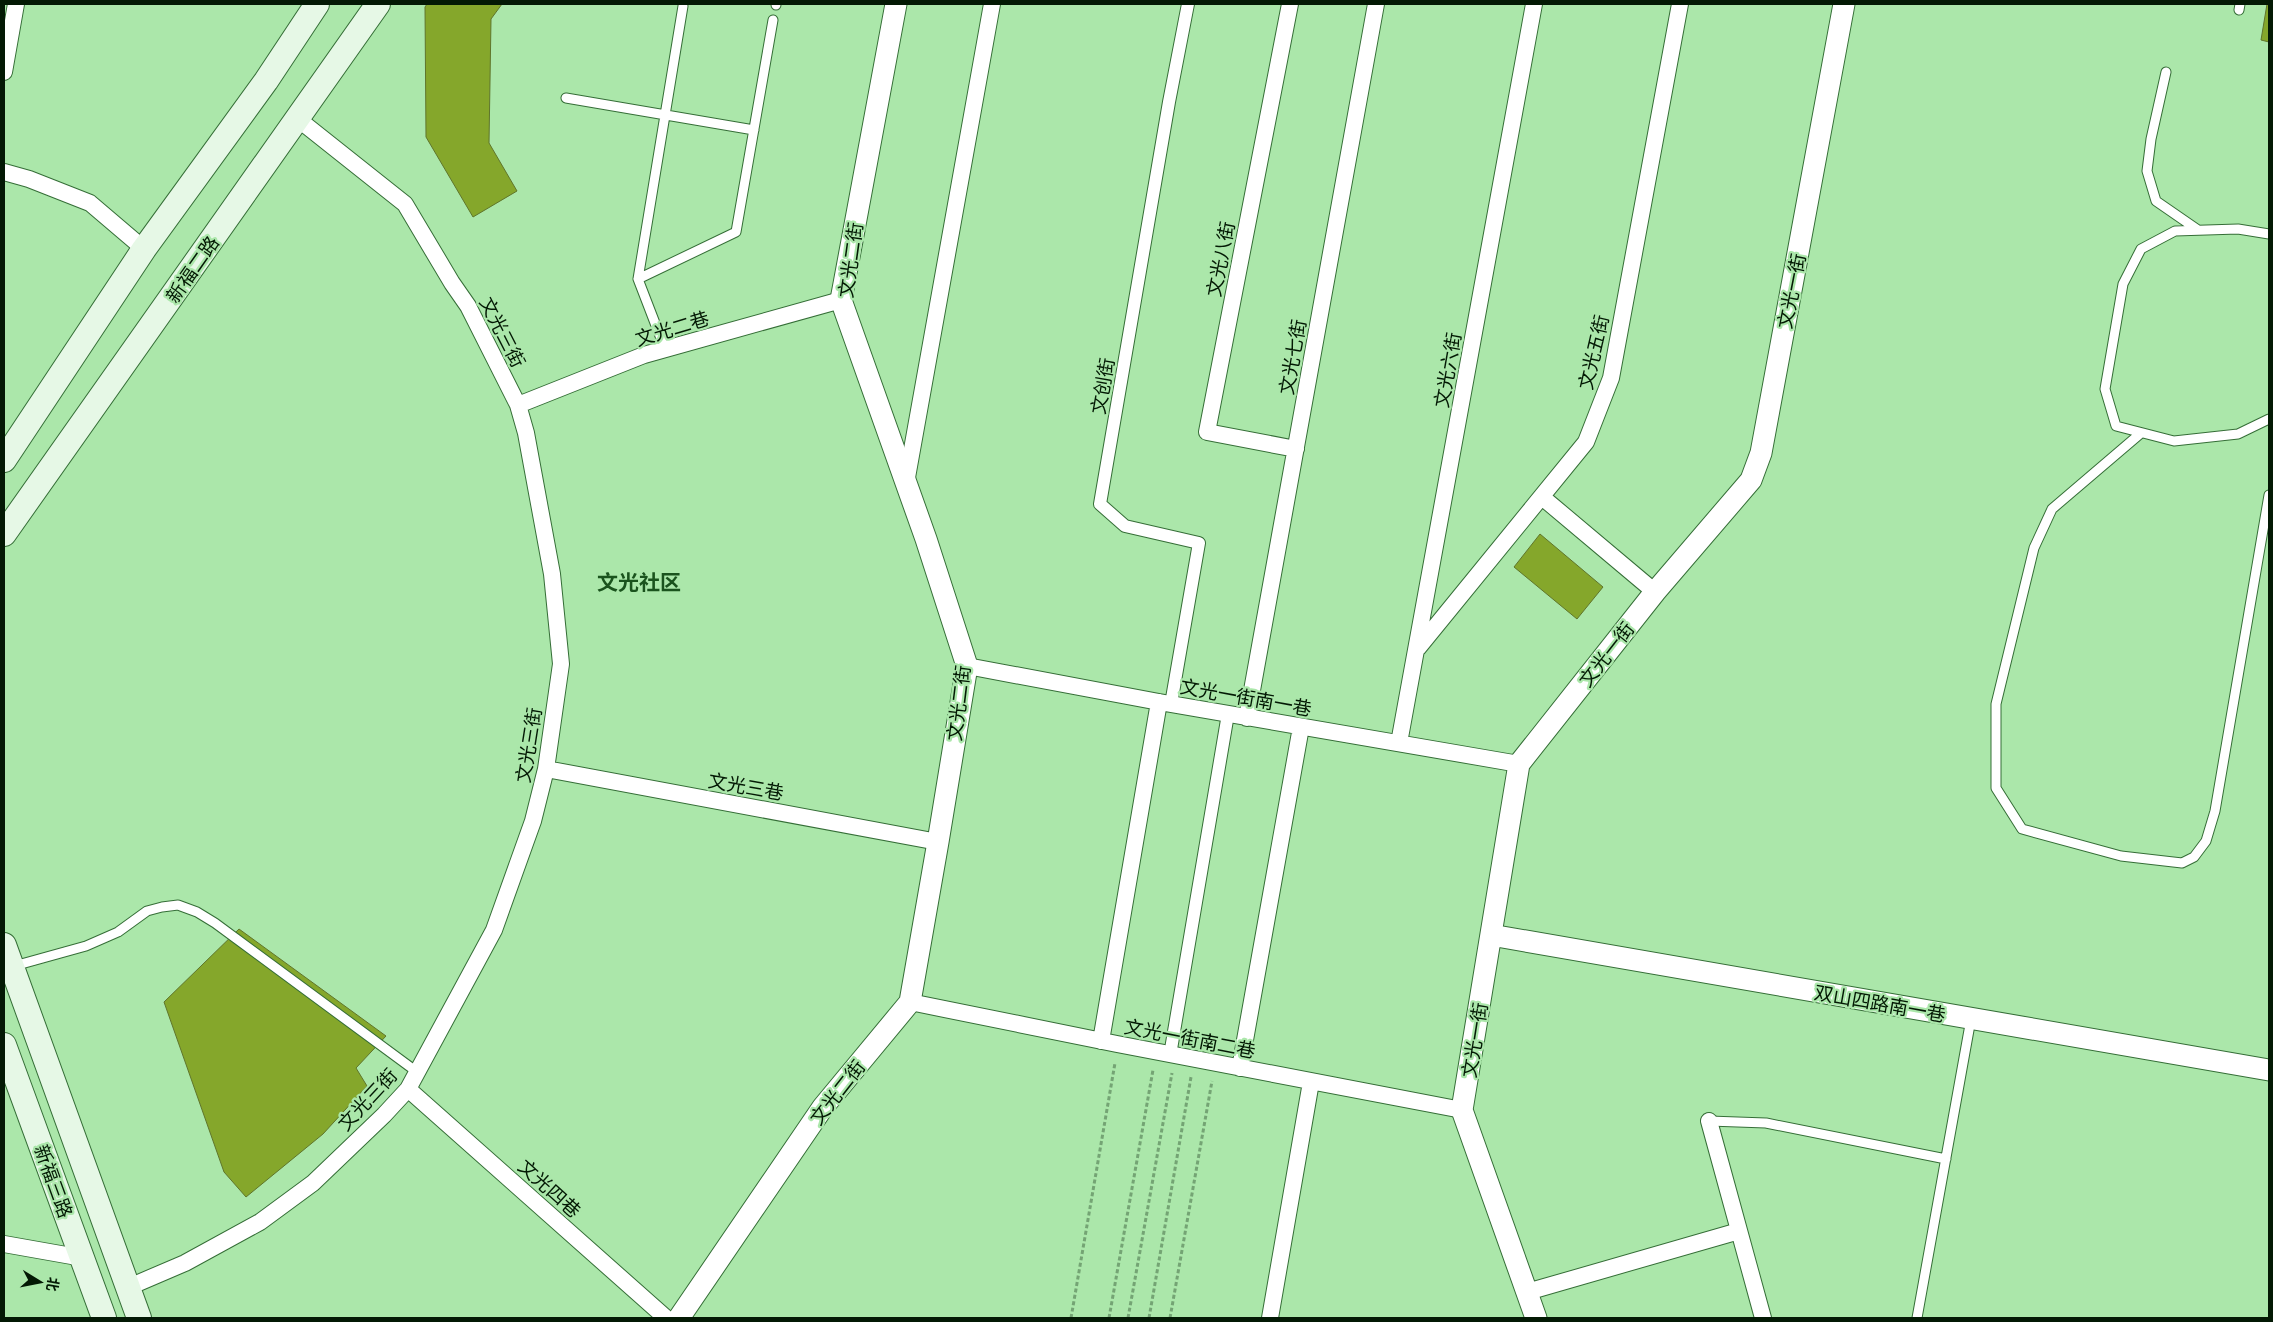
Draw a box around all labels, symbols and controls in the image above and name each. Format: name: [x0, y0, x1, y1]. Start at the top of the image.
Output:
street label: 文光八街: [1199, 219, 1241, 299]
street label: 文光二街: [830, 220, 870, 300]
street label: 新福二路: [158, 230, 226, 308]
street label: 文光一街: [1770, 251, 1812, 331]
street label: 文光三街: [473, 292, 533, 372]
street label: 文光二巷: [631, 303, 713, 353]
street label: 文光五街: [1570, 312, 1616, 392]
street label: 文光七街: [1271, 317, 1313, 397]
street label: 文光六街: [1426, 330, 1468, 410]
street label: 文创街: [1083, 355, 1121, 417]
district label: 文光社区: [597, 566, 681, 598]
street label: 文光一街: [1571, 615, 1641, 693]
street label: 文光二街: [939, 664, 977, 742]
street label: 文光一街南一巷: [1178, 671, 1314, 723]
street label: 文光三街: [508, 705, 548, 785]
street label: 文光三巷: [706, 765, 786, 807]
street label: 双山四路南一巷: [1812, 977, 1948, 1029]
street label: 文光一街: [1454, 1000, 1494, 1080]
street label: 文光一街南二巷: [1122, 1011, 1258, 1065]
street label: 文光二街: [802, 1053, 872, 1131]
street label: 文光三街: [330, 1061, 404, 1137]
street label: 新福三路: [27, 1140, 81, 1222]
street label: 文光四巷: [512, 1152, 588, 1224]
north arrow: [15, 1257, 65, 1307]
text: 北: [42, 1276, 65, 1293]

